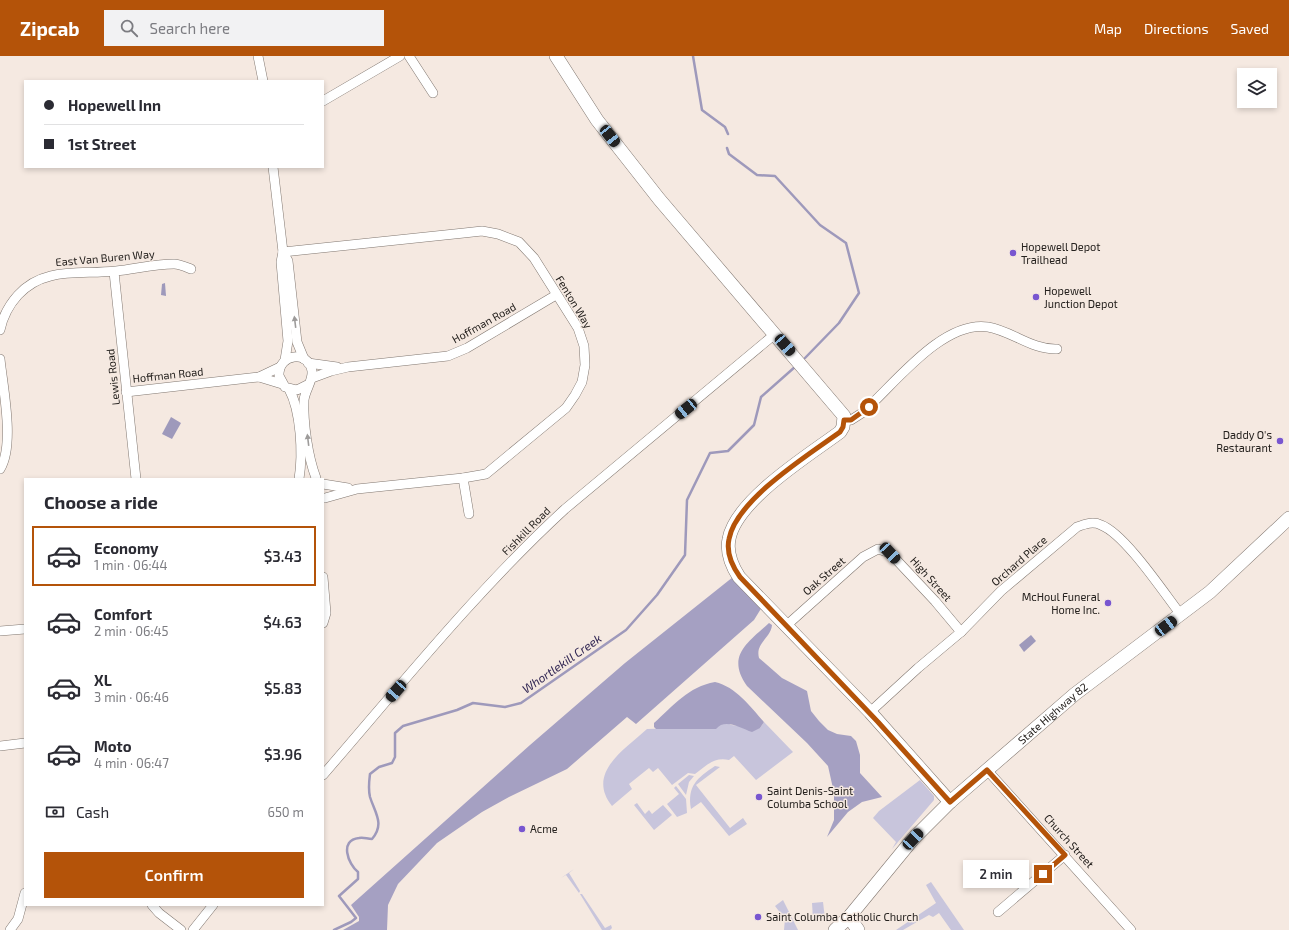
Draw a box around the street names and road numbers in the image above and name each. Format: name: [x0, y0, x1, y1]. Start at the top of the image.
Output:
street label: East Van Buren Way: [55, 247, 155, 268]
street label: Fenton Way: [554, 273, 595, 331]
street label: Hoffman Road: [449, 300, 518, 346]
street label: Lewis Road: [103, 348, 122, 406]
street label: Hoffman Road: [132, 364, 204, 385]
street label: Fishkill Road: [499, 504, 553, 558]
street label: Orchard Place: [988, 533, 1049, 588]
street label: Oak Street: [800, 554, 848, 598]
street label: High Street: [908, 554, 955, 604]
street label: State Highway 82: [1015, 680, 1090, 746]
street label: Church Street: [1042, 811, 1097, 870]

